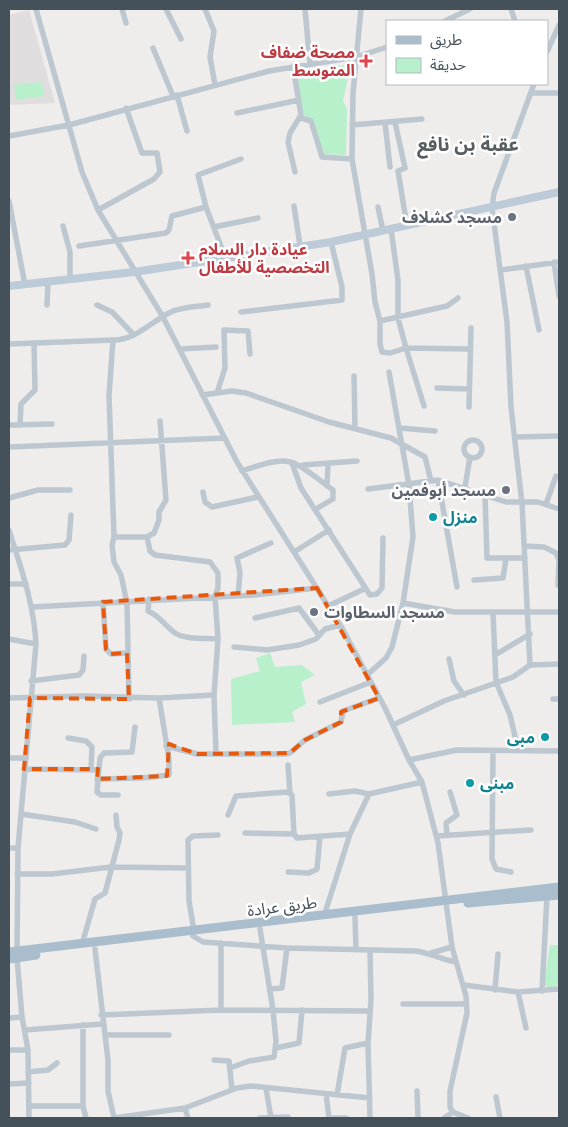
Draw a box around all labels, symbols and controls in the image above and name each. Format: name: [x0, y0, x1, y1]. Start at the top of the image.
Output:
legend: [386, 20, 548, 85]
text: طريق: [430, 31, 462, 50]
place label: مصحة ضفاف المتوسط: [261, 43, 355, 80]
marker: مصحة ضفاف المتوسط: [359, 54, 373, 68]
text: حديقة: [430, 56, 466, 74]
district label: عقبة بن نافع: [417, 134, 519, 159]
place label: مسجد كشلاف: [402, 208, 502, 227]
marker: مسجد كشلاف: [506, 211, 518, 223]
place label: عيادة دار السلام التخصصية للأطفال: [199, 240, 330, 277]
marker: عيادة دار السلام التخصصية للأطفال: [181, 251, 195, 265]
place label: مسجد أبوفمين: [391, 481, 496, 500]
marker: مسجد أبوفمين: [500, 484, 512, 496]
place label: منزل: [443, 508, 478, 527]
marker: منزل: [427, 511, 439, 523]
place label: مسجد السطاوات: [324, 603, 445, 622]
marker: مسجد السطاوات: [308, 606, 320, 618]
place label: مبى: [507, 728, 535, 747]
marker: مبى: [539, 731, 551, 743]
place label: مبنى: [480, 774, 514, 793]
marker: مبنى: [464, 777, 476, 789]
street label: طريق عرادة: [246, 893, 318, 921]

